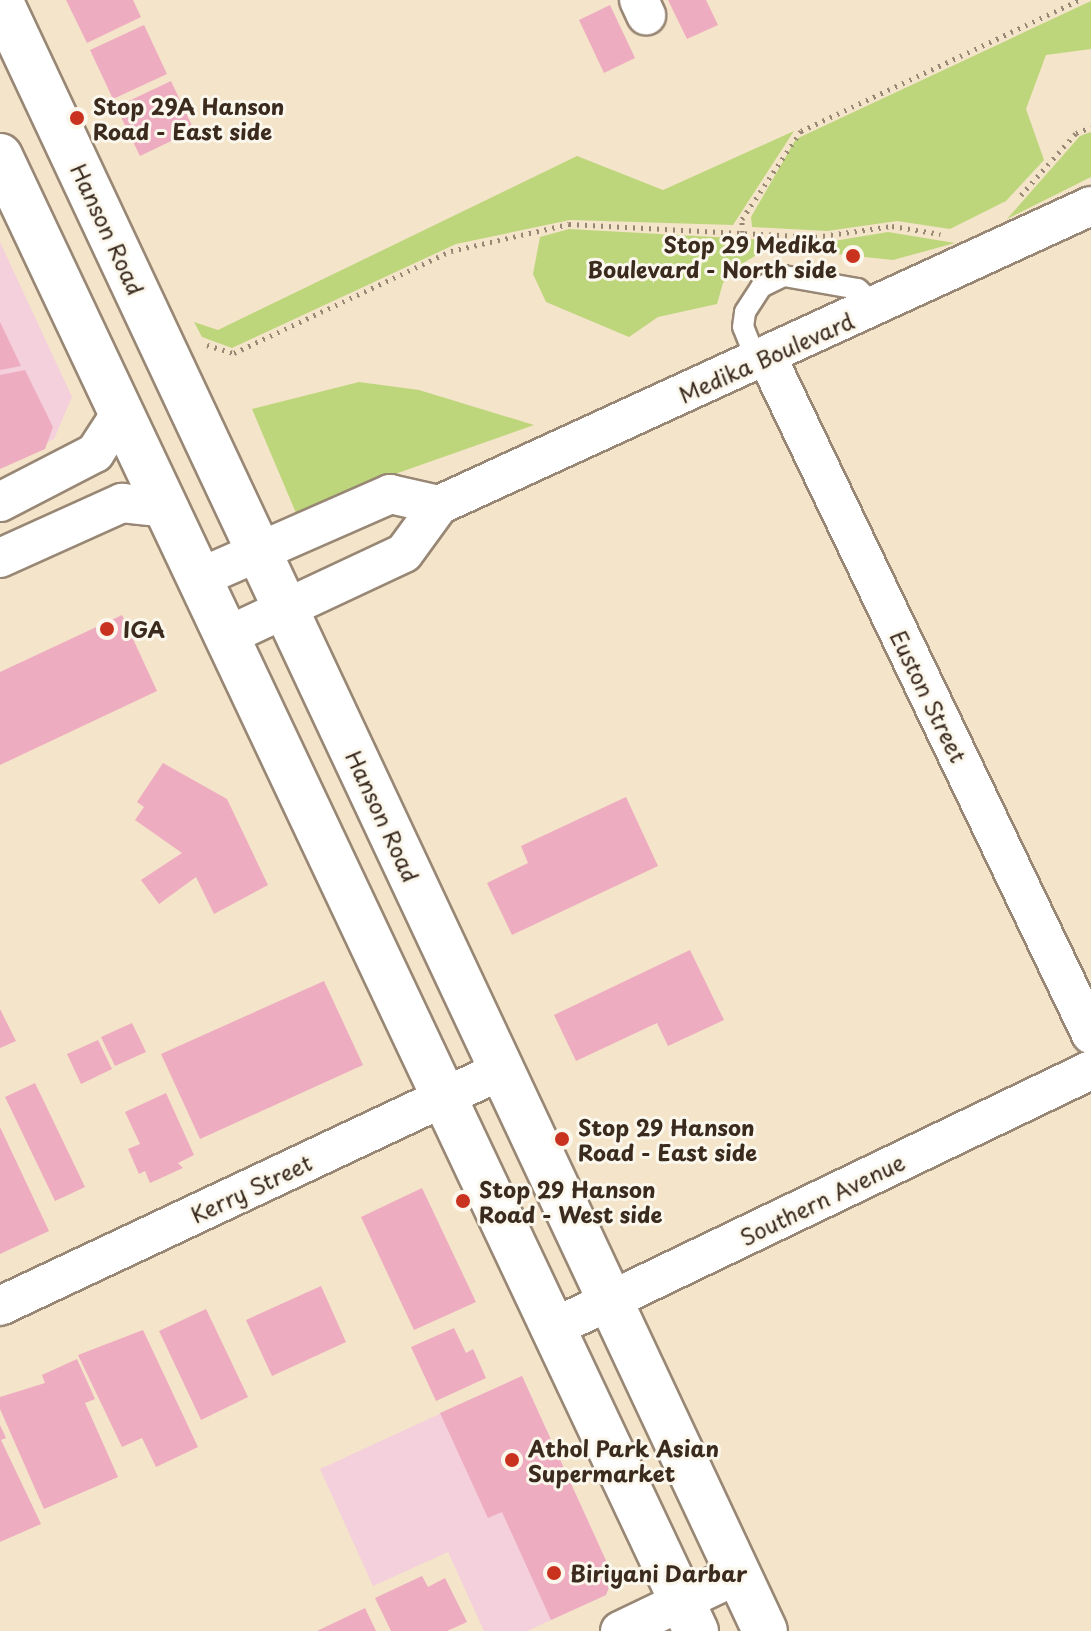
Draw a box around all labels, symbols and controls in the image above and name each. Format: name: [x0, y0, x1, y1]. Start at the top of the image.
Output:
place label: Stop 29A Hanson Road - East side: [93, 92, 286, 144]
marker: Stop 29A Hanson Road - East side: [68, 109, 86, 127]
street label: Hanson Road: [66, 160, 150, 298]
place label: Stop 29 Medika Boulevard - North side: [585, 230, 837, 282]
marker: Stop 29 Medika Boulevard - North side: [844, 247, 862, 265]
street label: Medika Boulevard: [674, 306, 858, 408]
place label: IGA: [123, 616, 165, 642]
marker: IGA: [98, 620, 116, 638]
street label: Euston Street: [886, 626, 972, 766]
street label: Hanson Road: [341, 747, 425, 885]
place label: Stop 29 Hanson Road - East side: [578, 1113, 758, 1164]
marker: Stop 29 Hanson Road - East side: [553, 1130, 571, 1148]
street label: Kerry Street: [186, 1148, 316, 1228]
street label: Southern Avenue: [736, 1148, 908, 1250]
place label: Stop 29 Hanson Road - West side: [479, 1175, 664, 1226]
marker: Stop 29 Hanson Road - West side: [454, 1192, 472, 1210]
place label: Athol Park Asian Supermarket: [528, 1434, 720, 1486]
marker: Athol Park Asian Supermarket: [503, 1451, 521, 1469]
place label: Biriyani Darbar: [570, 1560, 748, 1586]
marker: Biriyani Darbar: [545, 1564, 563, 1582]

